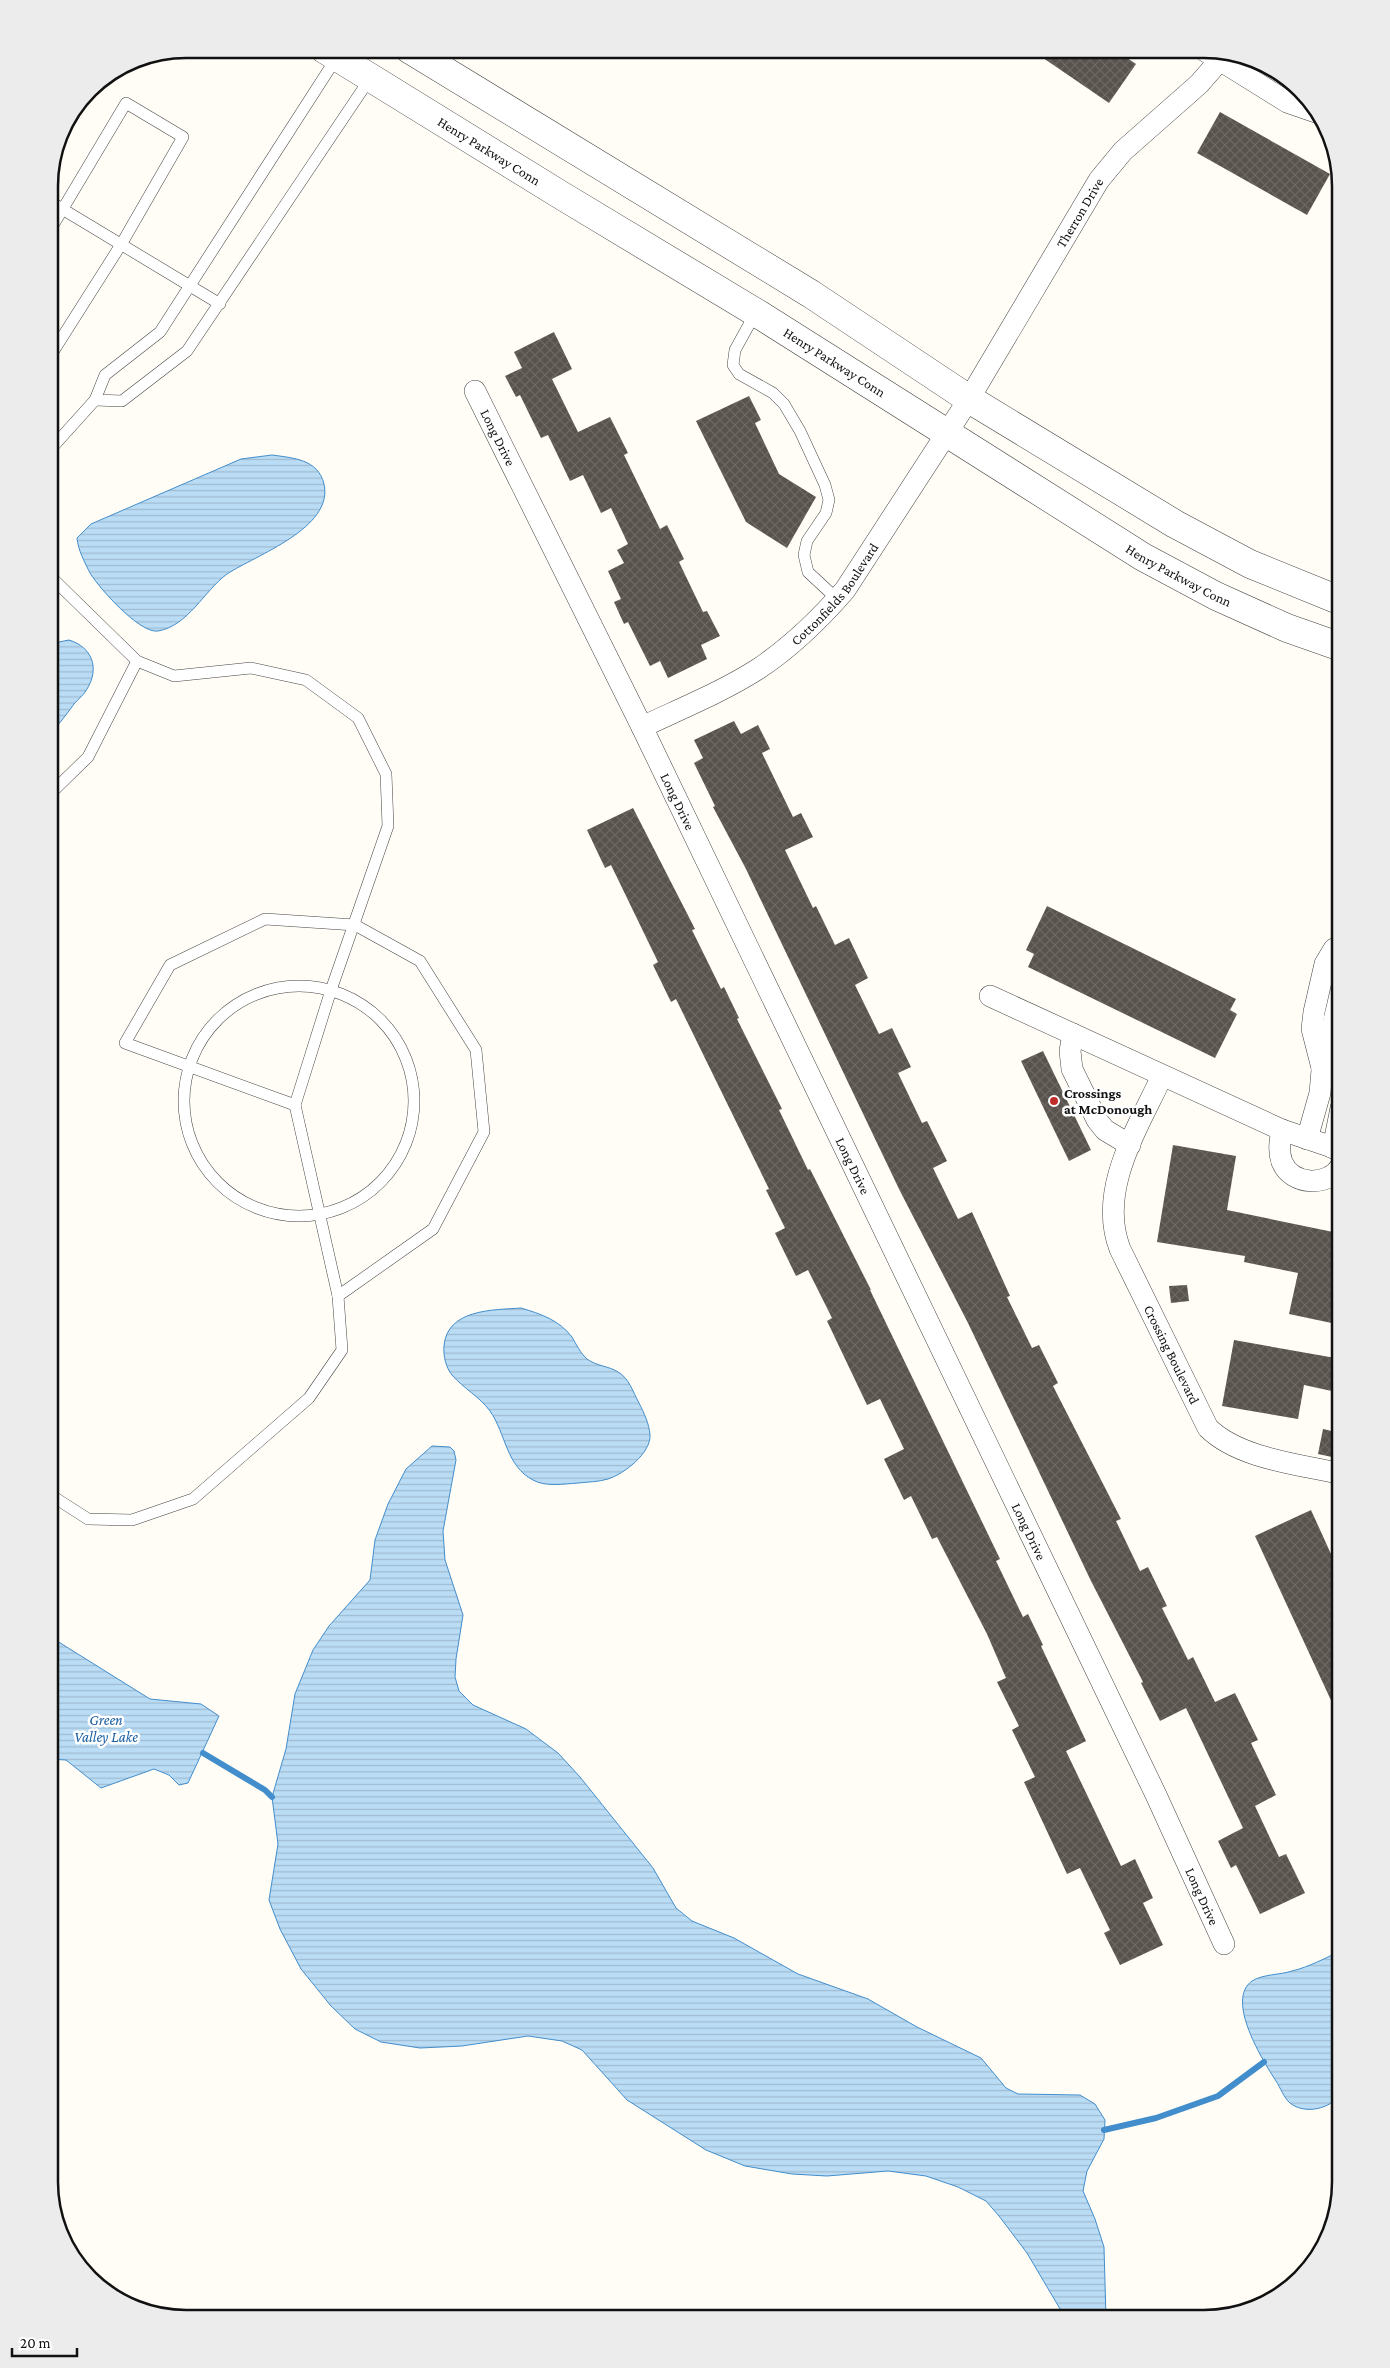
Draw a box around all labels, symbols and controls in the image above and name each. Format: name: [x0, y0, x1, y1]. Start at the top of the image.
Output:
street label: Henry Parkway Conn: [435, 113, 544, 189]
street label: Therron Drive: [1053, 175, 1107, 251]
street label: Henry Parkway Conn: [781, 324, 889, 401]
street label: Long Drive: [477, 407, 519, 469]
street label: Cottonfields Boulevard: [788, 539, 882, 648]
street label: Henry Parkway Conn: [1123, 540, 1235, 610]
street label: Long Drive: [657, 770, 698, 833]
place label: Crossings at McDonough: [1064, 1085, 1152, 1117]
marker: Crossings at McDonough: [1048, 1095, 1060, 1107]
street label: Long Drive: [833, 1135, 874, 1197]
street label: Crossing Boulevard: [1141, 1302, 1203, 1407]
street label: Long Drive: [1009, 1500, 1050, 1563]
water label: Green Valley Lake: [74, 1712, 138, 1746]
street label: Long Drive: [1182, 1865, 1222, 1928]
scale bar: [12, 2326, 78, 2358]
text: 20 m: [20, 2335, 51, 2351]

